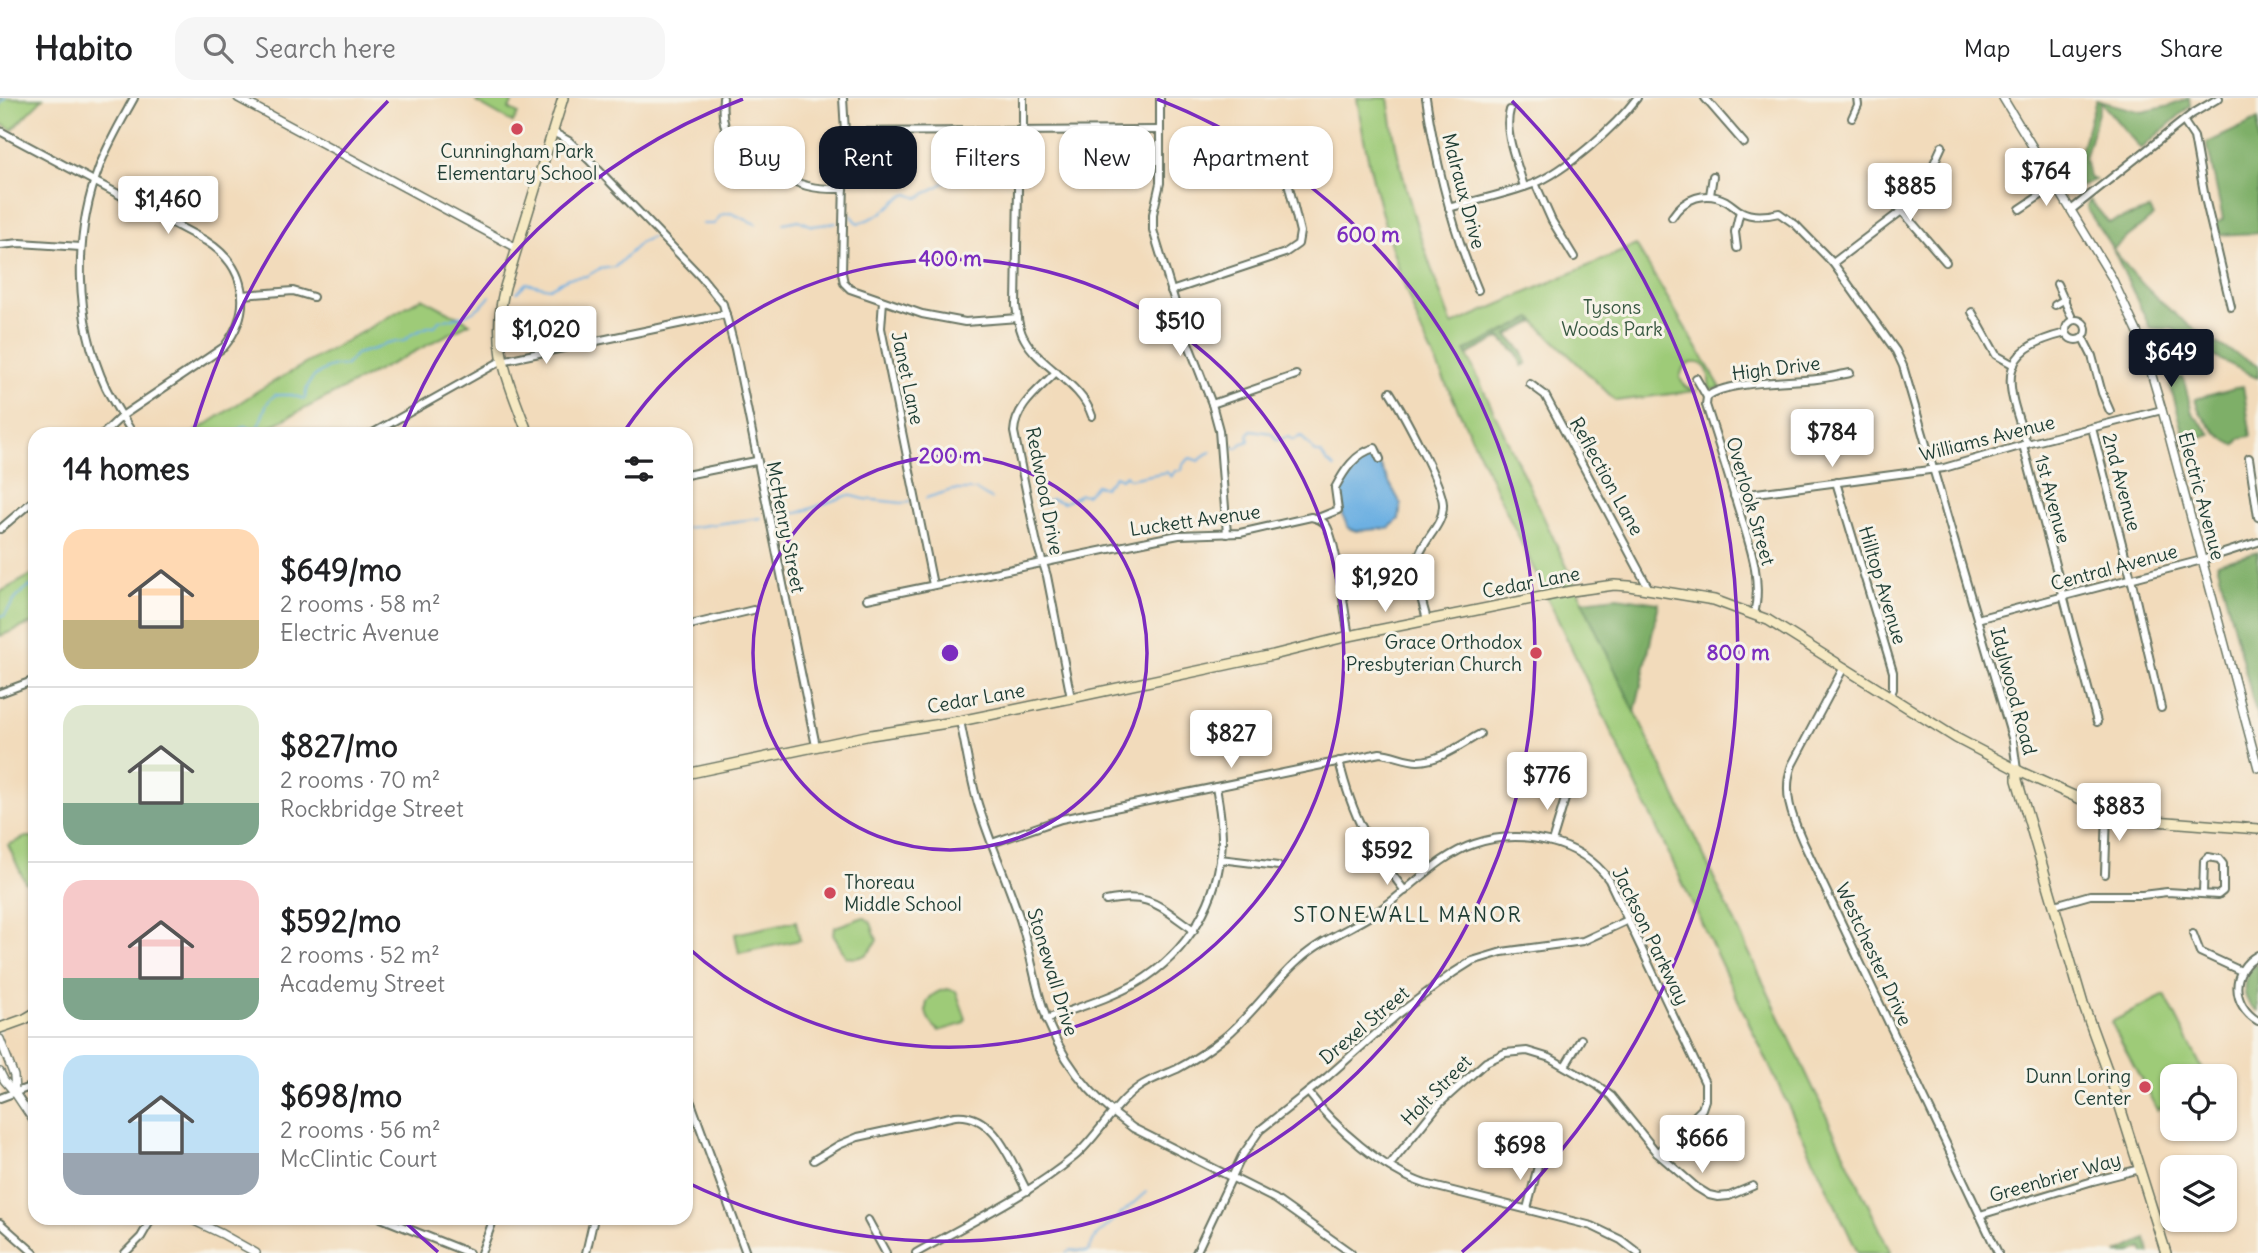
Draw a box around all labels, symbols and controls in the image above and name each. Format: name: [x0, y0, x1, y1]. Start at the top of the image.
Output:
search box: [175, 17, 665, 80]
text: Habito: [35, 27, 133, 69]
icon: search: [199, 29, 237, 67]
text: Search here: [255, 32, 396, 65]
text: Map: [1964, 33, 2010, 63]
text: Layers: [2048, 33, 2122, 63]
text: Share: [2160, 33, 2223, 63]
marker: Cunningham Park Elementary School: [509, 121, 525, 137]
chip: Buy: [714, 126, 805, 189]
chip: Rent: [819, 126, 917, 189]
chip: Filters: [931, 126, 1045, 189]
chip: New: [1059, 126, 1155, 189]
chip: Apartment: [1169, 126, 1333, 189]
street label: Malraux Drive: [1437, 131, 1491, 251]
place label: Cunningham Park Elementary School: [437, 139, 597, 185]
pin: $764: [2005, 148, 2087, 208]
text: $764: [2021, 156, 2071, 185]
pin: $885: [1869, 164, 1951, 223]
text: $885: [1884, 171, 1936, 200]
pin: $1,460: [111, 176, 225, 236]
text: $1,460: [134, 184, 202, 213]
text: 600 m: [1336, 221, 1400, 248]
text: 400 m: [918, 245, 982, 272]
park label: Tysons Woods Park: [1561, 295, 1663, 341]
pin: $510: [1139, 299, 1221, 358]
pin: $1,020: [489, 306, 603, 366]
text: $510: [1155, 306, 1205, 335]
text: $1,020: [511, 314, 581, 343]
street label: Janet Lane: [886, 329, 930, 427]
pin: $649: [2130, 330, 2212, 389]
text: $649: [2145, 337, 2197, 366]
street label: High Drive: [1730, 351, 1822, 385]
pin: $784: [1791, 410, 1873, 469]
street label: Williams Avenue: [1917, 410, 2057, 466]
street label: Reflection Lane: [1565, 413, 1649, 539]
text: $784: [1807, 417, 1857, 446]
street label: Redwood Drive: [1021, 425, 1069, 557]
street label: Electric Avenue: [2173, 429, 2231, 563]
street label: 2nd Avenue: [2097, 430, 2147, 534]
street label: Overlook Street: [1721, 434, 1781, 568]
text: 200 m: [919, 442, 982, 469]
text: 14 homes: [63, 450, 190, 488]
icon: filters: [620, 450, 658, 488]
street label: 1st Avenue: [2030, 452, 2076, 546]
street label: McHenry Street: [761, 459, 811, 595]
street label: Luckett Avenue: [1128, 499, 1262, 541]
street label: Hilltop Avenue: [1854, 523, 1912, 647]
street label: Central Avenue: [2048, 539, 2180, 595]
text: $649/mo: [280, 551, 402, 589]
pin: $1,920: [1328, 554, 1442, 614]
icon: home: [119, 557, 203, 641]
street label: Cedar Lane: [1480, 561, 1582, 603]
text: $1,920: [1351, 562, 1419, 591]
text: 2 rooms · 58 m²: [280, 589, 441, 618]
text: Electric Avenue: [280, 618, 439, 647]
street label: Idylwood Road: [1985, 625, 2043, 757]
place label: Grace Orthodox Presbyterian Church: [1346, 630, 1523, 676]
text: 800 m: [1706, 639, 1770, 666]
centre of rings: [938, 641, 962, 665]
marker: Grace Orthodox Presbyterian Church: [1528, 645, 1544, 661]
street label: Cedar Lane: [925, 678, 1027, 718]
pin: $827: [1190, 710, 1272, 770]
text: $827: [1206, 718, 1256, 747]
text: $827/mo: [280, 727, 398, 765]
icon: home: [119, 733, 203, 817]
pin: $776: [1506, 752, 1588, 812]
text: $776: [1523, 760, 1571, 789]
text: 2 rooms · 70 m²: [280, 765, 440, 794]
pin: $883: [2078, 784, 2160, 843]
text: $883: [2093, 791, 2145, 820]
text: Rockbridge Street: [280, 794, 464, 823]
pin: $592: [1346, 828, 1428, 887]
text: $592: [1361, 835, 1413, 864]
street label: Jackson Parkway: [1607, 863, 1695, 1009]
place label: Thoreau Middle School: [844, 870, 962, 916]
street label: Westchester Drive: [1830, 879, 1918, 1029]
marker: Thoreau Middle School: [822, 885, 838, 901]
district label: STONEWALL MANOR: [1293, 901, 1523, 928]
text: $592/mo: [280, 902, 401, 940]
street label: Stonewall Drive: [1022, 905, 1084, 1039]
icon: home: [119, 908, 203, 992]
text: 2 rooms · 52 m²: [280, 940, 440, 969]
text: Academy Street: [280, 969, 445, 998]
street label: Drexel Street: [1314, 981, 1414, 1069]
street label: Holt Street: [1396, 1050, 1476, 1130]
place label: Dunn Loring Center: [2026, 1064, 2131, 1110]
map controls: [2160, 1064, 2237, 1232]
button: locate: [2160, 1064, 2237, 1141]
text: $698/mo: [280, 1077, 402, 1115]
marker: Dunn Loring Center: [2137, 1079, 2153, 1095]
icon: home: [119, 1083, 203, 1167]
text: 2 rooms · 56 m²: [280, 1115, 441, 1144]
pin: $666: [1661, 1116, 1743, 1175]
pin: $698: [1479, 1122, 1561, 1182]
text: $666: [1676, 1123, 1728, 1152]
text: $698: [1494, 1130, 1546, 1159]
text: McClintic Court: [280, 1144, 437, 1173]
street label: Greenbrier Way: [1987, 1147, 2123, 1207]
button: layers: [2160, 1155, 2237, 1232]

